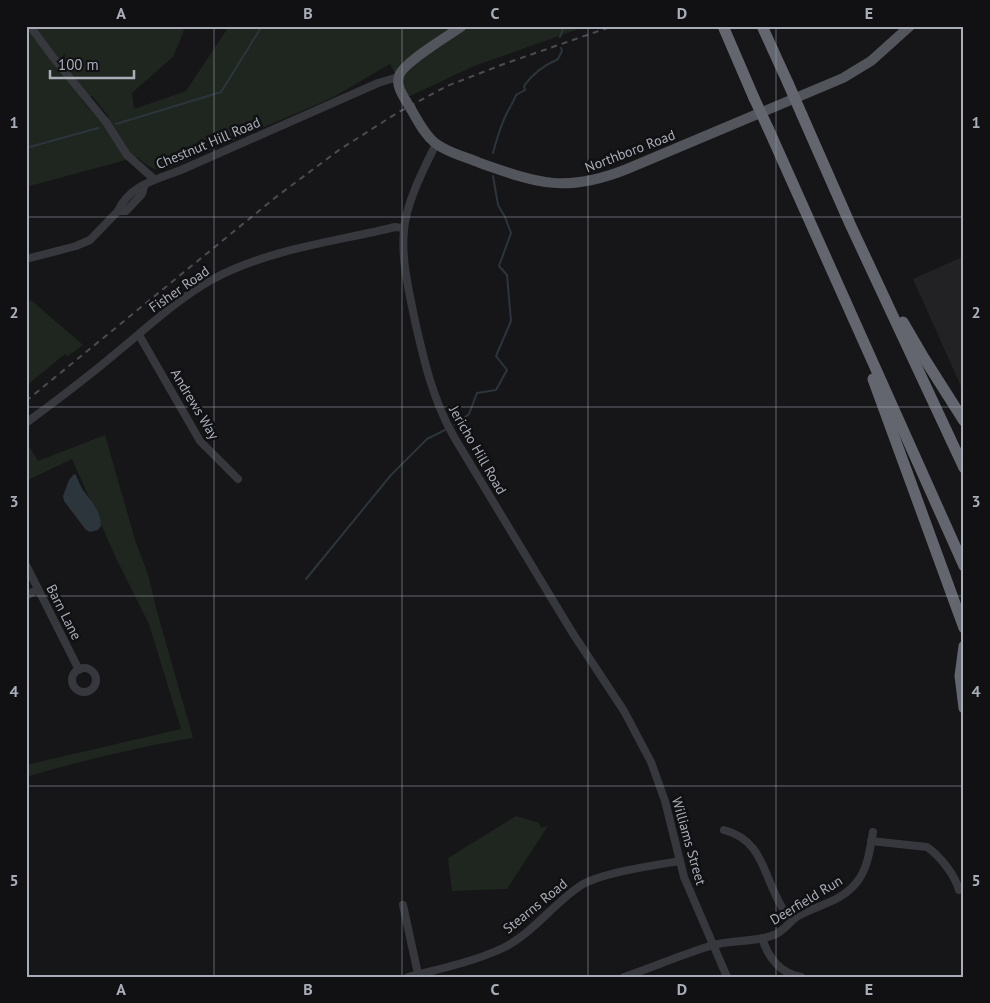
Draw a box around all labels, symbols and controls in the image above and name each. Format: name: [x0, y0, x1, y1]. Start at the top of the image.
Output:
text: A: [116, 3, 126, 23]
text: B: [303, 3, 313, 23]
text: C: [491, 3, 500, 23]
text: D: [677, 3, 687, 23]
text: E: [865, 3, 873, 23]
scale bar: [50, 48, 134, 80]
text: 100 m: [58, 55, 99, 74]
text: 1: [9, 112, 19, 132]
text: 1: [971, 112, 981, 132]
street label: Chestnut Hill Road: [153, 113, 263, 173]
street label: Northboro Road: [582, 126, 678, 176]
street label: Fisher Road: [145, 262, 213, 316]
text: 2: [9, 302, 19, 322]
text: 2: [971, 302, 981, 322]
street label: Andrews Way: [167, 365, 223, 443]
street label: Jericho Hill Road: [445, 401, 511, 498]
text: 3: [9, 491, 19, 511]
text: 3: [971, 491, 981, 511]
street label: Barn Lane: [42, 581, 86, 643]
text: 4: [9, 681, 19, 701]
text: 4: [971, 681, 981, 701]
street label: Williams Street: [668, 795, 710, 887]
text: 5: [9, 870, 19, 890]
text: 5: [971, 870, 981, 890]
street label: Deerfield Run: [766, 871, 846, 929]
street label: Stearns Road: [499, 875, 571, 937]
text: A: [116, 979, 126, 999]
text: B: [303, 979, 313, 999]
text: C: [491, 979, 500, 999]
text: D: [677, 979, 687, 999]
text: E: [865, 979, 873, 999]

